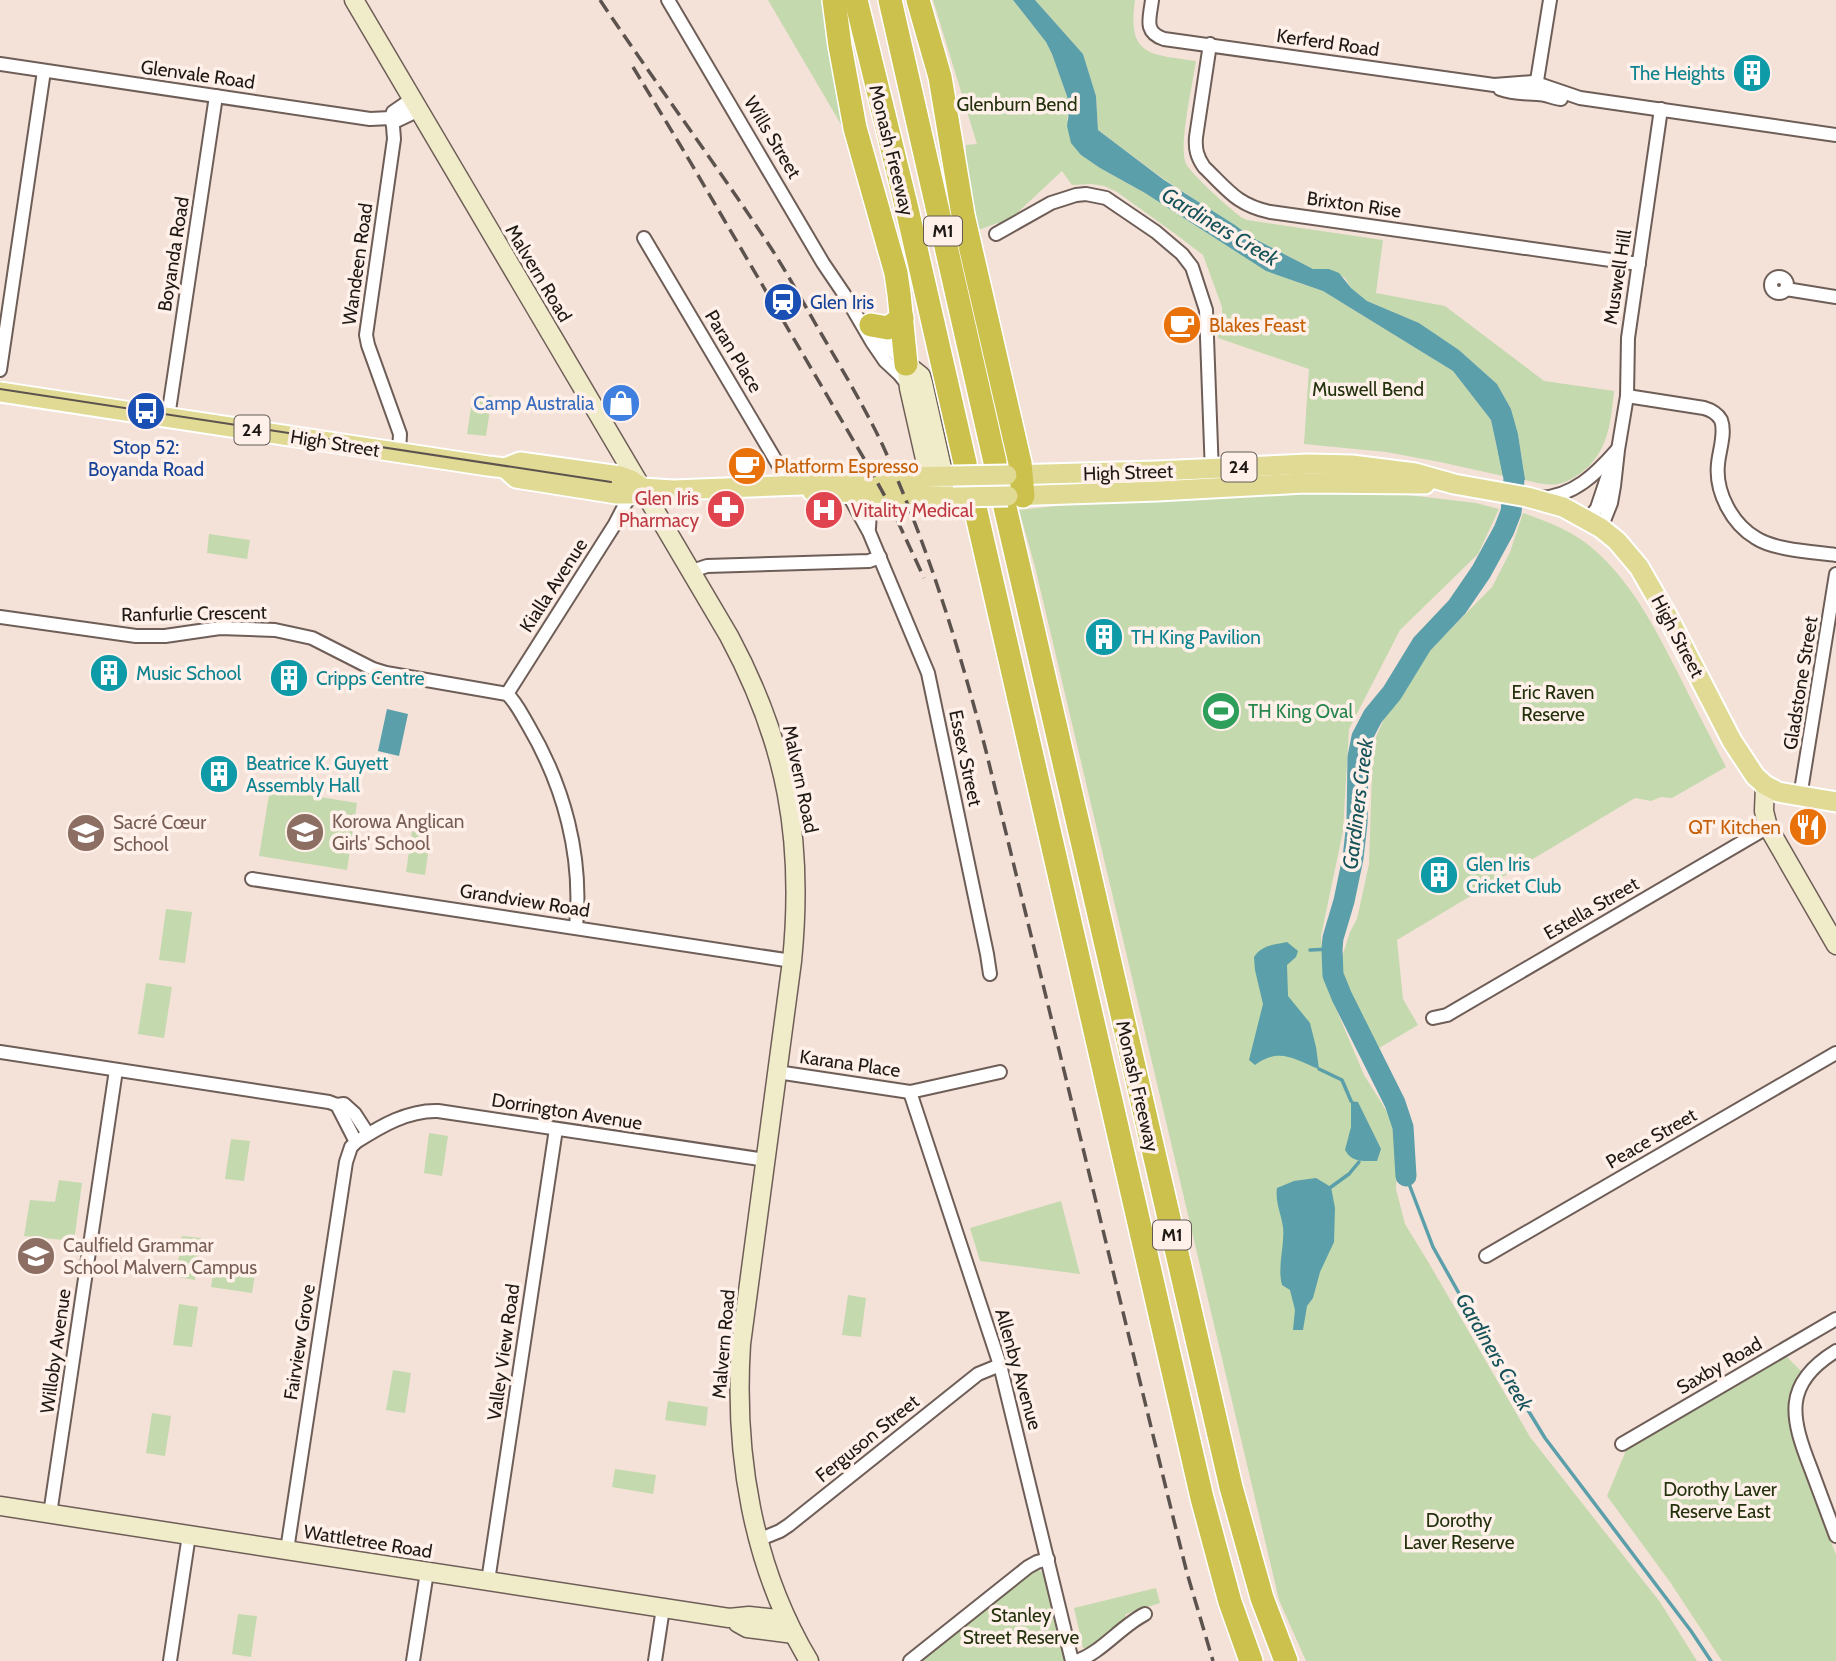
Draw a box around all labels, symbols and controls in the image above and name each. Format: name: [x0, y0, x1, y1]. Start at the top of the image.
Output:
street label: Kerferd Road: [1275, 24, 1381, 61]
building icon: The Heights: [1731, 52, 1773, 94]
street label: Glenvale Road: [139, 55, 257, 94]
place label: The Heights: [1630, 62, 1725, 85]
street label: Monash Freeway: [864, 82, 919, 218]
street label: Wills Street: [739, 92, 806, 183]
park label: Glenburn Bend: [956, 93, 1078, 116]
water label: Gardiners Creek: [1157, 182, 1284, 272]
street label: Brixton Rise: [1305, 187, 1403, 223]
street label: Boyanda Road: [153, 195, 194, 313]
street label: Wandeen Road: [338, 202, 377, 327]
road number: M1: [924, 216, 962, 246]
street label: Malvern Road: [500, 220, 577, 326]
street label: Muswell Hill: [1599, 227, 1636, 326]
station icon: Glen Iris: [762, 281, 804, 323]
place label: Glen Iris: [810, 291, 874, 314]
cafe icon: Blakes Feast: [1161, 304, 1203, 346]
street label: Paran Place: [700, 306, 767, 397]
place label: Blakes Feast: [1209, 314, 1307, 337]
park label: Muswell Bend: [1312, 378, 1424, 401]
shop icon: Camp Australia: [600, 382, 642, 424]
bus stop icon: Stop 52: Boyanda Road: [125, 390, 167, 432]
place label: Camp Australia: [473, 392, 594, 415]
road number: 24: [234, 416, 270, 444]
street label: High Street: [289, 425, 382, 462]
place label: Stop 52: Boyanda Road: [88, 436, 204, 481]
cafe icon: Platform Espresso: [726, 445, 768, 487]
road number: 24: [1222, 452, 1256, 481]
place label: Platform Espresso: [774, 455, 919, 478]
street label: High Street: [1083, 459, 1174, 486]
place label: Glen Iris Pharmacy: [619, 487, 699, 532]
pharmacy icon: Glen Iris Pharmacy: [705, 488, 747, 530]
hospital icon: Vitality Medical: [803, 489, 845, 531]
place label: Vitality Medical: [851, 499, 974, 522]
street label: Kialla Avenue: [515, 534, 592, 636]
street label: High Street: [1646, 591, 1709, 682]
street label: Ranfurlie Crescent: [121, 601, 268, 626]
street label: Gladstone Street: [1779, 614, 1822, 751]
building icon: TH King Pavilion: [1083, 616, 1125, 658]
place label: TH King Pavilion: [1131, 626, 1261, 649]
building icon: Music School: [88, 652, 130, 694]
building icon: Cripps Centre: [268, 657, 310, 699]
place label: Music School: [136, 662, 242, 685]
place label: Cripps Centre: [316, 667, 425, 690]
park label: Eric Raven Reserve: [1512, 681, 1594, 726]
sports icon: TH King Oval: [1200, 690, 1242, 732]
place label: TH King Oval: [1248, 700, 1353, 723]
street label: Essex Street: [944, 708, 987, 809]
street label: Malvern Road: [778, 723, 823, 835]
water label: Gardiners Creek: [1337, 736, 1378, 871]
place label: Beatrice K. Guyett Assembly Hall: [246, 752, 389, 797]
building icon: Beatrice K. Guyett Assembly Hall: [198, 753, 240, 795]
restaurant icon: QT' Kitchen: [1787, 806, 1829, 848]
place label: Korowa Anglican Girls' School: [332, 810, 464, 855]
place label: Sacré Cœur School: [113, 811, 206, 856]
school or university icon: Korowa Anglican Girls' School: [284, 811, 326, 853]
school or university icon: Sacré Cœur School: [65, 812, 107, 854]
place label: QT' Kitchen: [1688, 816, 1781, 839]
place label: Glen Iris Cricket Club: [1466, 853, 1561, 898]
building icon: Glen Iris Cricket Club: [1418, 854, 1460, 896]
street label: Estella Street: [1540, 872, 1643, 945]
street label: Grandview Road: [458, 879, 592, 922]
street label: Monash Freeway: [1111, 1018, 1164, 1154]
street label: Karana Place: [798, 1045, 902, 1082]
street label: Dorrington Avenue: [490, 1088, 644, 1135]
street label: Peace Street: [1602, 1103, 1701, 1174]
road number: M1: [1153, 1220, 1191, 1250]
place label: Caulfield Grammar School Malvern Campus: [63, 1234, 257, 1279]
school or university icon: Caulfield Grammar School Malvern Campus: [15, 1235, 57, 1277]
street label: Fairview Grove: [279, 1282, 320, 1402]
street label: Valley View Road: [483, 1282, 524, 1422]
street label: Willoby Avenue: [35, 1287, 76, 1415]
street label: Malvern Road: [707, 1288, 740, 1400]
water label: Gardiners Creek: [1451, 1288, 1539, 1416]
street label: Allenby Avenue: [990, 1306, 1047, 1433]
street label: Saxby Road: [1673, 1332, 1766, 1399]
street label: Ferguson Street: [811, 1389, 924, 1487]
park label: Dorothy Laver Reserve East: [1663, 1478, 1777, 1523]
park label: Dorothy Laver Reserve: [1404, 1509, 1515, 1554]
street label: Wattletree Road: [302, 1520, 434, 1563]
park label: Stanley Street Reserve: [963, 1604, 1079, 1649]

